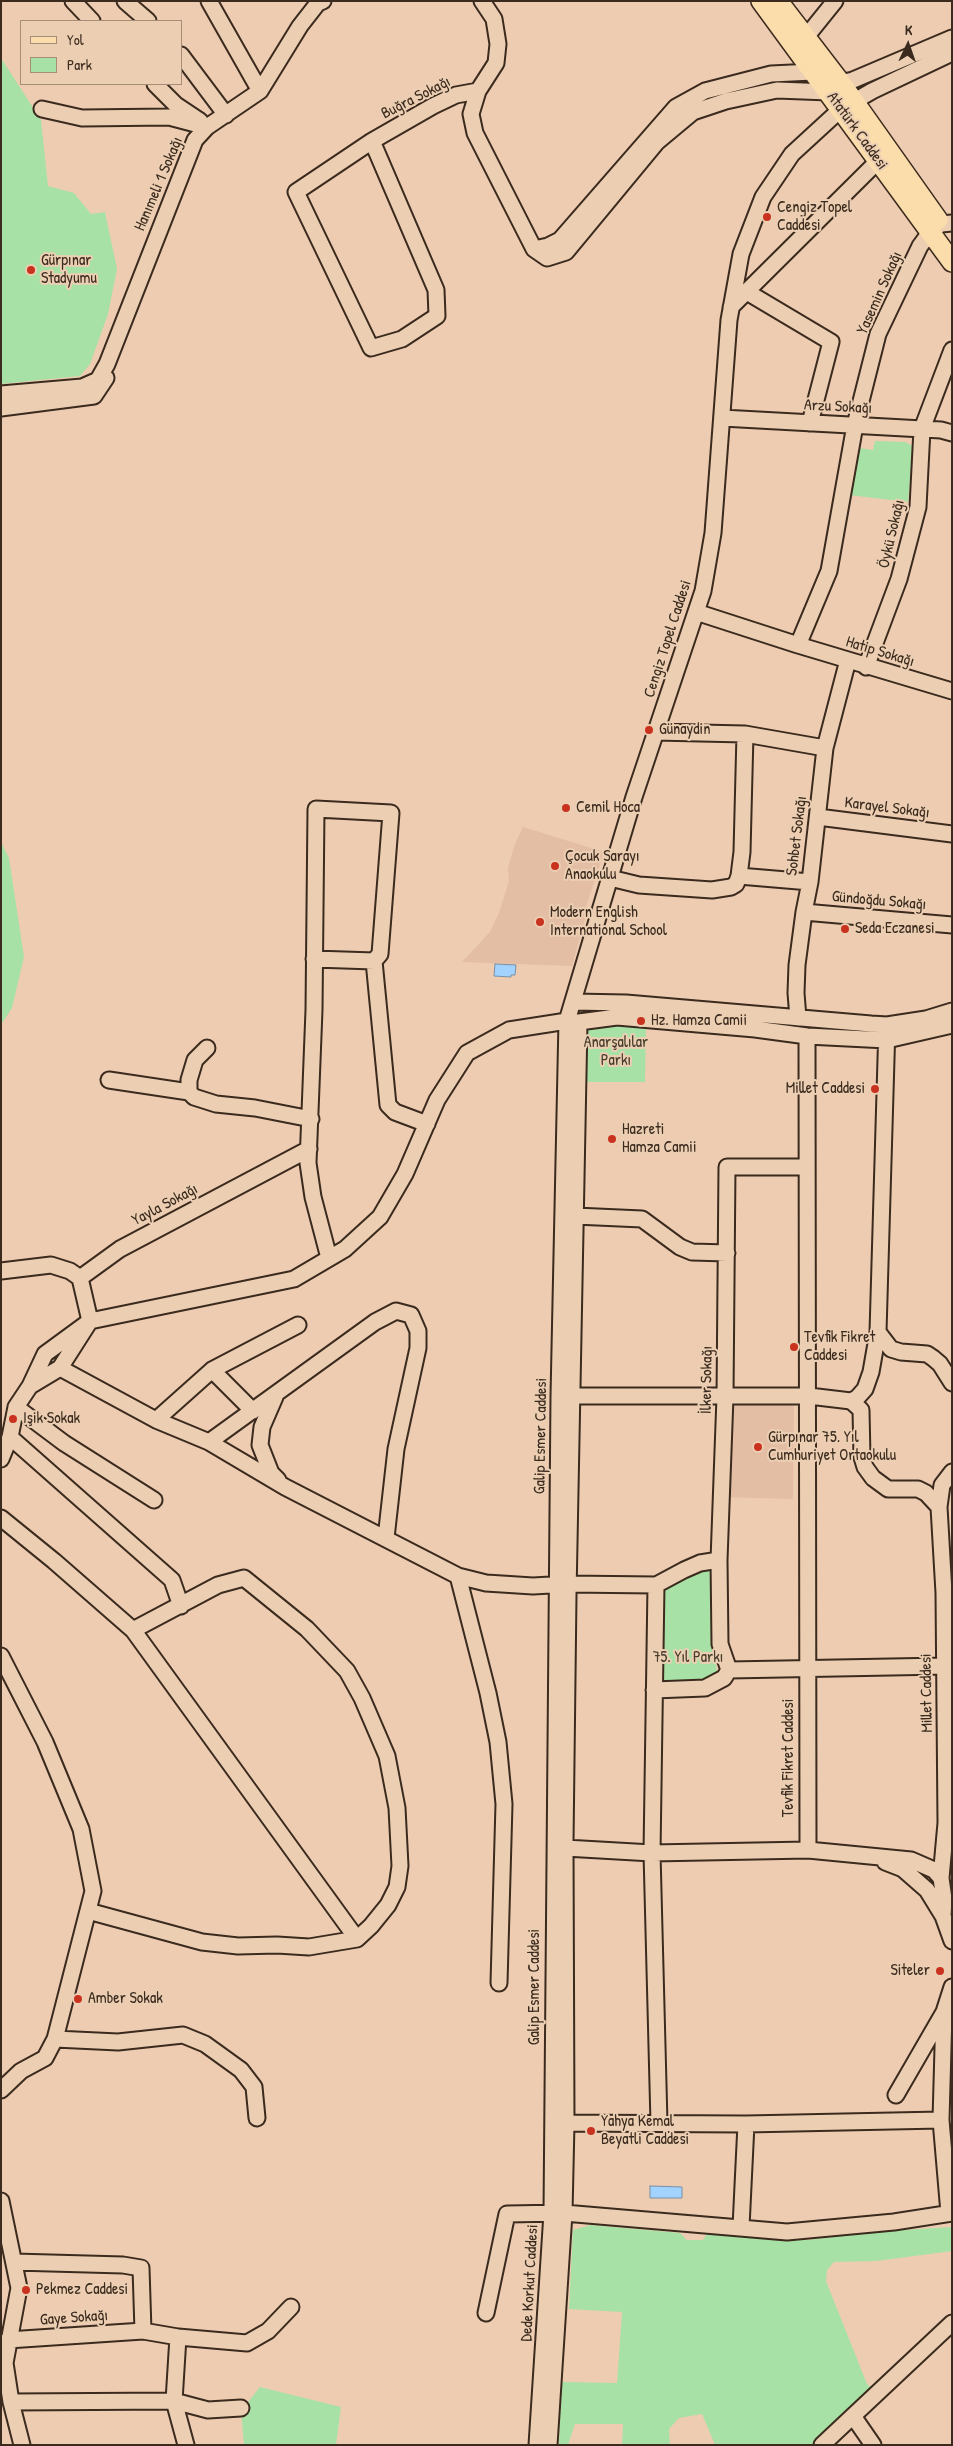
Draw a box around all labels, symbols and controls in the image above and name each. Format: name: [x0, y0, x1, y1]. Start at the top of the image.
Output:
legend: [20, 20, 182, 85]
north arrow: [883, 20, 933, 70]
text: K: [905, 20, 913, 39]
text: Yol: [67, 29, 84, 50]
text: Park: [67, 54, 92, 75]
street label: Buğra Sokağı: [378, 72, 454, 124]
street label: Atatürk Caddesi: [822, 88, 892, 174]
street label: Hanımeli 1 Sokağı: [131, 134, 187, 234]
place label: Cengiz Topel Caddesi: [777, 198, 852, 236]
marker: Cengiz Topel Caddesi: [761, 211, 773, 223]
street label: Yasemin Sokağı: [853, 249, 907, 337]
place label: Gürpınar Stadyumu: [41, 251, 97, 289]
marker: Gürpınar Stadyumu: [25, 264, 37, 276]
street label: Arzu Sokağı: [803, 396, 873, 418]
street label: Öykü Sokağı: [875, 498, 909, 570]
street label: Cengiz Topel Caddesi: [640, 578, 696, 700]
street label: Hatip Sokağı: [843, 632, 917, 672]
place label: Günaydin: [659, 720, 710, 740]
marker: Günaydin: [643, 724, 655, 736]
street label: Karayel Sokağı: [843, 793, 931, 823]
street label: Sohbet Sokağı: [783, 795, 811, 877]
place label: Cemil Hoca: [576, 798, 640, 818]
marker: Cemil Hoca: [560, 802, 572, 814]
place label: Çocuk Sarayı Anaokulu: [565, 847, 640, 885]
marker: Çocuk Sarayı Anaokulu: [549, 860, 561, 872]
street label: Gündoğdu Sokağı: [831, 887, 927, 915]
place label: Modern English International School: [550, 903, 667, 941]
marker: Modern English International School: [534, 916, 546, 928]
place label: Seda Eczanesi: [855, 919, 935, 939]
marker: Seda Eczanesi: [839, 923, 851, 935]
place label: Hz. Hamza Camii: [651, 1011, 747, 1031]
marker: Hz. Hamza Camii: [635, 1015, 647, 1027]
park label: Anarşalılar Parkı: [584, 1033, 648, 1071]
place label: Millet Caddesi: [786, 1079, 865, 1099]
marker: Millet Caddesi: [869, 1083, 881, 1095]
place label: Hazreti Hamza Camii: [622, 1120, 697, 1158]
marker: Hazreti Hamza Camii: [606, 1133, 618, 1145]
street label: Yayla Sokağı: [129, 1180, 201, 1230]
place label: Tevfik Fikret Caddesi: [804, 1328, 875, 1366]
marker: Tevfik Fikret Caddesi: [788, 1341, 800, 1353]
street label: İlker Sokağı: [697, 1346, 717, 1414]
street label: Galip Esmer Caddesi: [530, 1378, 552, 1494]
place label: Işik Sokak: [23, 1409, 80, 1429]
marker: Işik Sokak: [7, 1413, 19, 1425]
place label: Gürpınar 75. Yıl Cumhuriyet Ortaokulu: [768, 1428, 896, 1466]
marker: Gürpınar 75. Yıl Cumhuriyet Ortaokulu: [752, 1441, 764, 1453]
park label: 75. Yıl Parkı: [653, 1648, 723, 1668]
street label: Millet Caddesi: [917, 1653, 937, 1733]
street label: Tevfik Fikret Caddesi: [779, 1699, 799, 1817]
street label: Galip Esmer Caddesi: [525, 1929, 545, 2045]
place label: Siteler: [890, 1961, 930, 1981]
marker: Siteler: [934, 1965, 946, 1977]
place label: Amber Sokak: [88, 1989, 163, 2009]
marker: Amber Sokak: [72, 1993, 84, 2005]
place label: Yahya Kemal Beyatli Caddesi: [601, 2112, 689, 2150]
marker: Yahya Kemal Beyatli Caddesi: [585, 2125, 597, 2137]
street label: Dede Korkut Caddesi: [517, 2224, 543, 2342]
place label: Pekmez Caddesi: [36, 2280, 128, 2300]
marker: Pekmez Caddesi: [20, 2284, 32, 2296]
street label: Gaye Sokağı: [39, 2306, 109, 2330]

